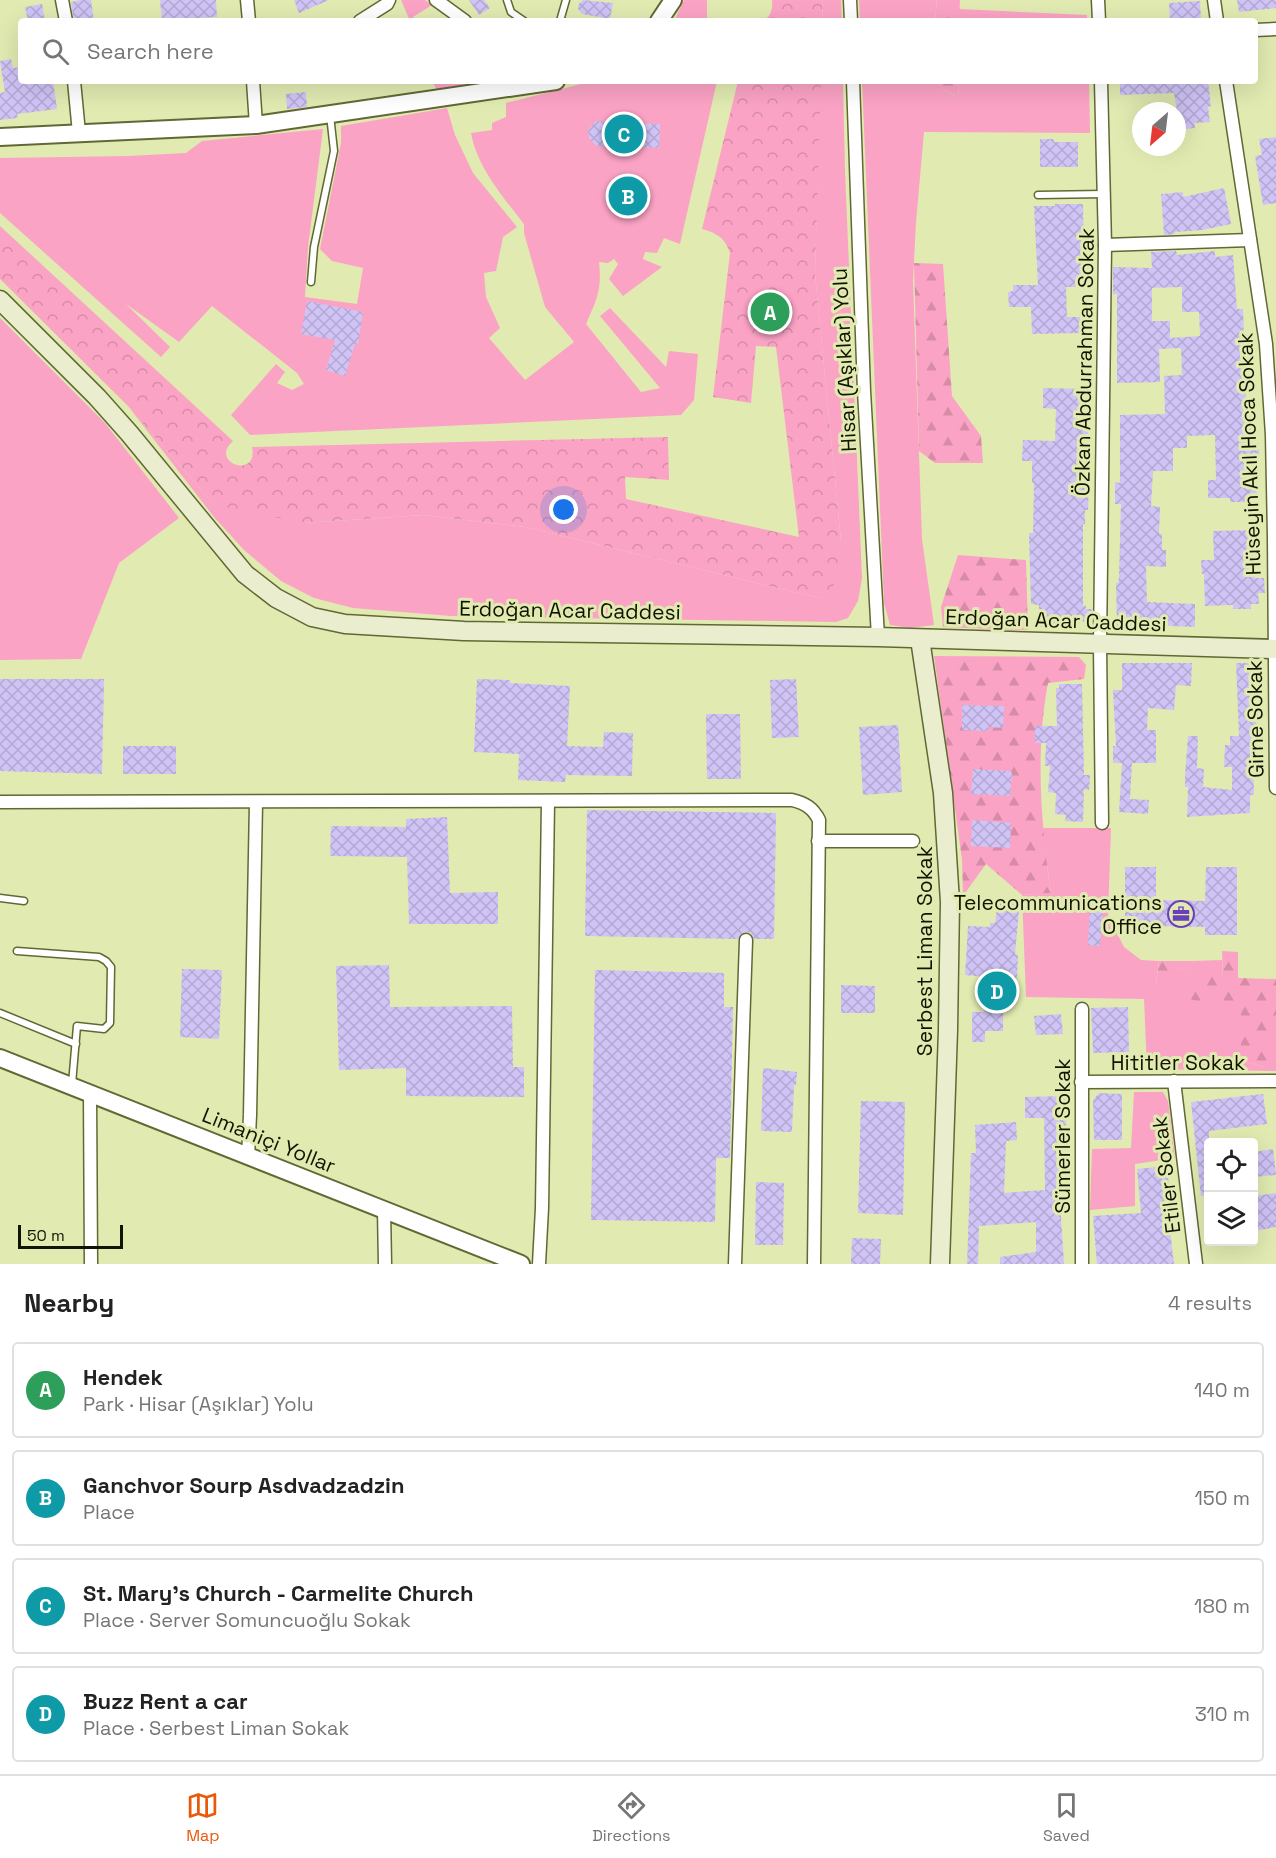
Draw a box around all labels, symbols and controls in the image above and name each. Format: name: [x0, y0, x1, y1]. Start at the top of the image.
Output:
search box: [18, 18, 1258, 84]
icon: search: [39, 35, 72, 68]
text: Search here: [87, 37, 214, 65]
north arrow: [1132, 102, 1186, 156]
pin: C: [604, 112, 644, 156]
pin: B: [608, 174, 648, 218]
street label: Özkan Abdurrahman Sokak: [1068, 228, 1100, 496]
street label: Hisar (Aşıklar) Yolu: [826, 267, 862, 453]
pin: A: [750, 290, 790, 334]
street label: Hüseyin Akıl Hoca Sokak: [1231, 332, 1267, 576]
your location: [549, 495, 578, 524]
street label: Erdoğan Acar Caddesi: [459, 595, 681, 625]
street label: Erdoğan Acar Caddesi: [945, 603, 1167, 637]
street label: Girne Sokak: [1240, 660, 1270, 778]
street label: Serbest Liman Sokak: [911, 846, 938, 1056]
place label: Telecommunications Office: [954, 889, 1162, 940]
office icon: Telecommunications Office: [1166, 899, 1196, 929]
pin: D: [978, 968, 1016, 1014]
street label: Hititler Sokak: [1111, 1049, 1245, 1076]
street label: Sümerler Sokak: [1049, 1058, 1076, 1214]
street label: Limaniçi Yollar: [198, 1101, 340, 1179]
street label: Etiler Sokak: [1145, 1115, 1187, 1235]
map controls: [1204, 1138, 1258, 1246]
button: locate: [1204, 1138, 1258, 1192]
button: layers: [1204, 1192, 1258, 1246]
scale bar: [18, 1222, 123, 1250]
text: 50 m: [27, 1225, 65, 1246]
text: Nearby: [24, 1286, 114, 1320]
text: 4 results: [1168, 1290, 1252, 1316]
text: Hendek: [83, 1363, 163, 1391]
text: A: [39, 1377, 52, 1403]
text: 140 m: [1194, 1377, 1250, 1403]
text: Park · Hisar (Aşıklar) Yolu: [83, 1391, 314, 1417]
text: Ganchvor Sourp Asdvadzadzin: [83, 1471, 404, 1499]
text: B: [39, 1485, 52, 1511]
text: 150 m: [1195, 1485, 1250, 1511]
text: Place: [83, 1499, 135, 1525]
text: St. Mary's Church - Carmelite Church: [83, 1579, 474, 1607]
text: C: [39, 1593, 52, 1619]
text: 180 m: [1194, 1593, 1250, 1619]
text: Place · Server Somuncuoğlu Sokak: [83, 1607, 411, 1633]
text: Buzz Rent a car: [83, 1687, 248, 1715]
text: D: [39, 1701, 52, 1727]
text: 310 m: [1195, 1701, 1250, 1727]
text: Place · Serbest Liman Sokak: [83, 1715, 349, 1741]
tab: Map: [186, 1789, 220, 1846]
tab: Directions: [592, 1789, 671, 1846]
tab: Saved: [1043, 1789, 1090, 1846]

